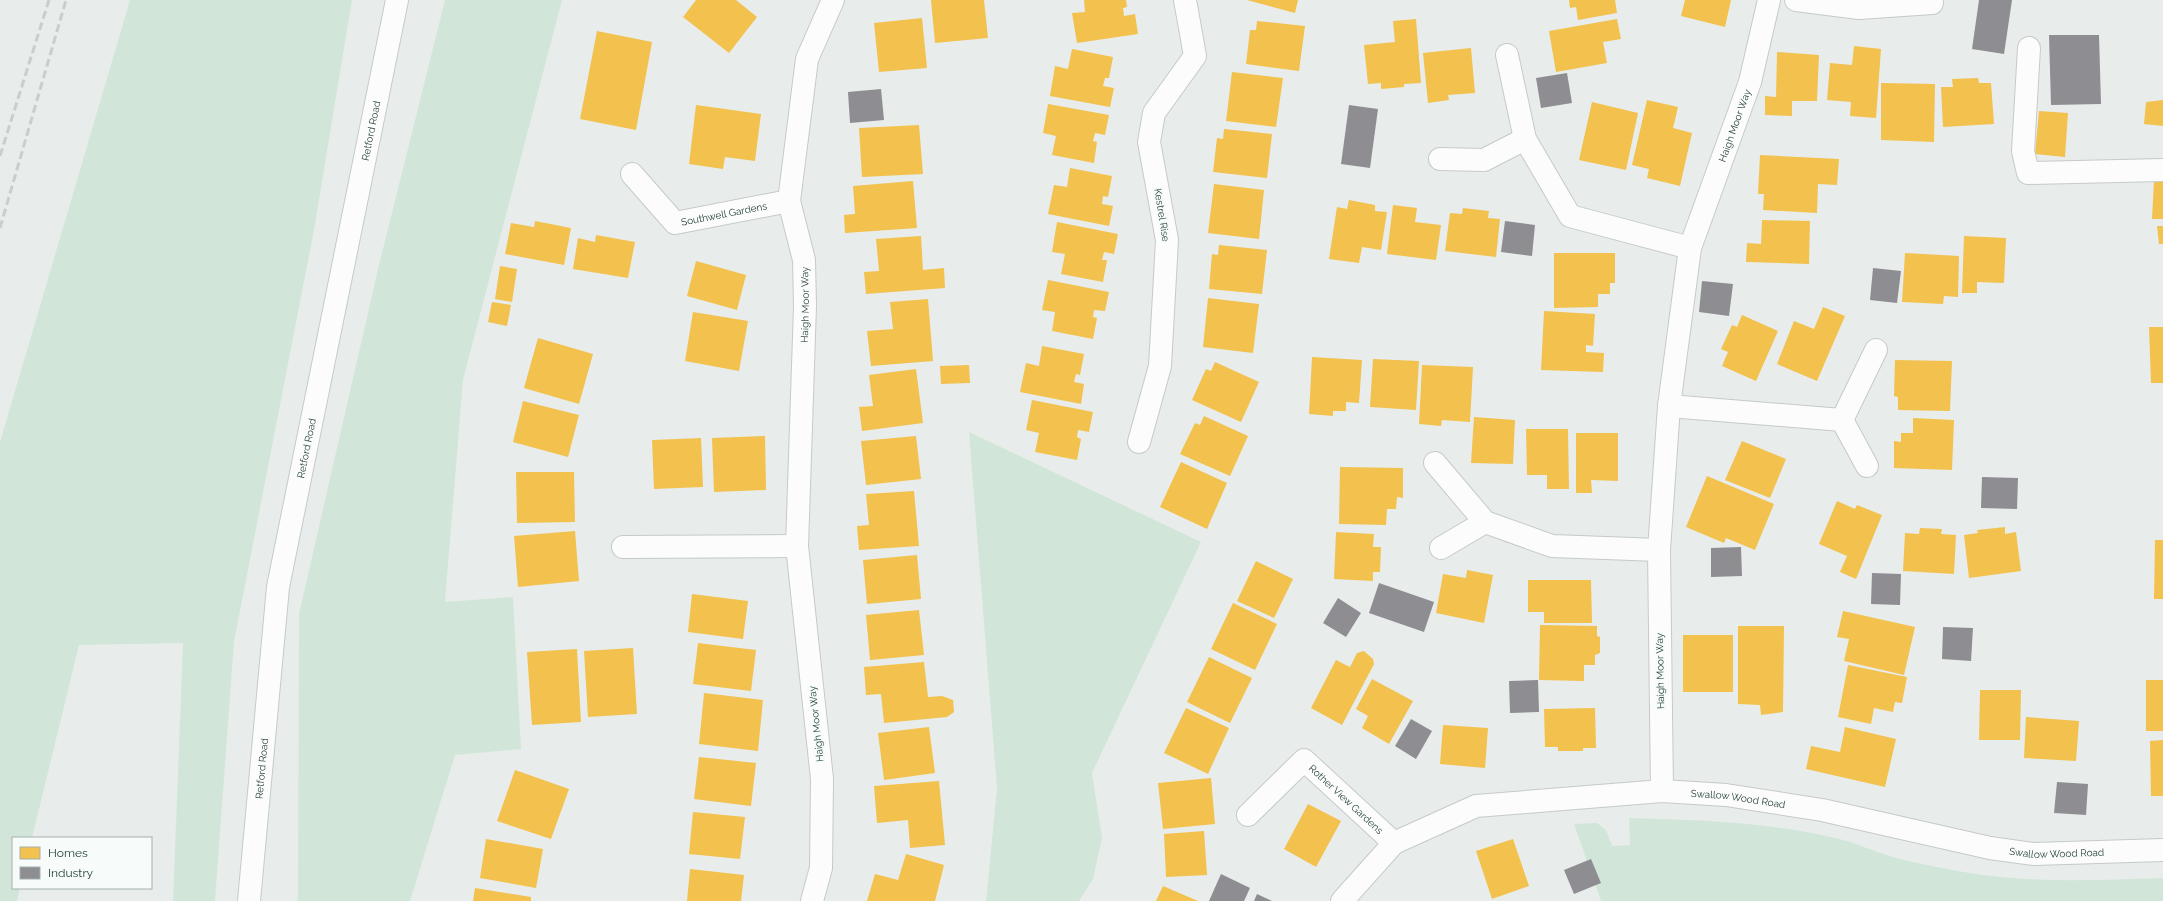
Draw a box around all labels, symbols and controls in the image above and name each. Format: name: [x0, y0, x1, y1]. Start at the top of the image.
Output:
street label: Haigh Moor Way: [1716, 87, 1753, 163]
street label: Retford Road: [359, 100, 382, 162]
street label: Kestrel Rise: [1152, 188, 1172, 243]
street label: Southwell Gardens: [680, 200, 768, 227]
street label: Haigh Moor Way: [798, 266, 811, 343]
street label: Retford Road: [295, 417, 318, 479]
street label: Haigh Moor Way: [1654, 632, 1666, 709]
street label: Haigh Moor Way: [806, 685, 825, 762]
street label: Retford Road: [253, 738, 270, 799]
street label: Rother View Gardens: [1307, 762, 1386, 836]
street label: Swallow Wood Road: [1691, 787, 1786, 810]
legend: [12, 837, 152, 889]
street label: Swallow Wood Road: [2008, 845, 2104, 860]
text: Homes: [48, 846, 88, 860]
text: Industry: [48, 866, 94, 880]

